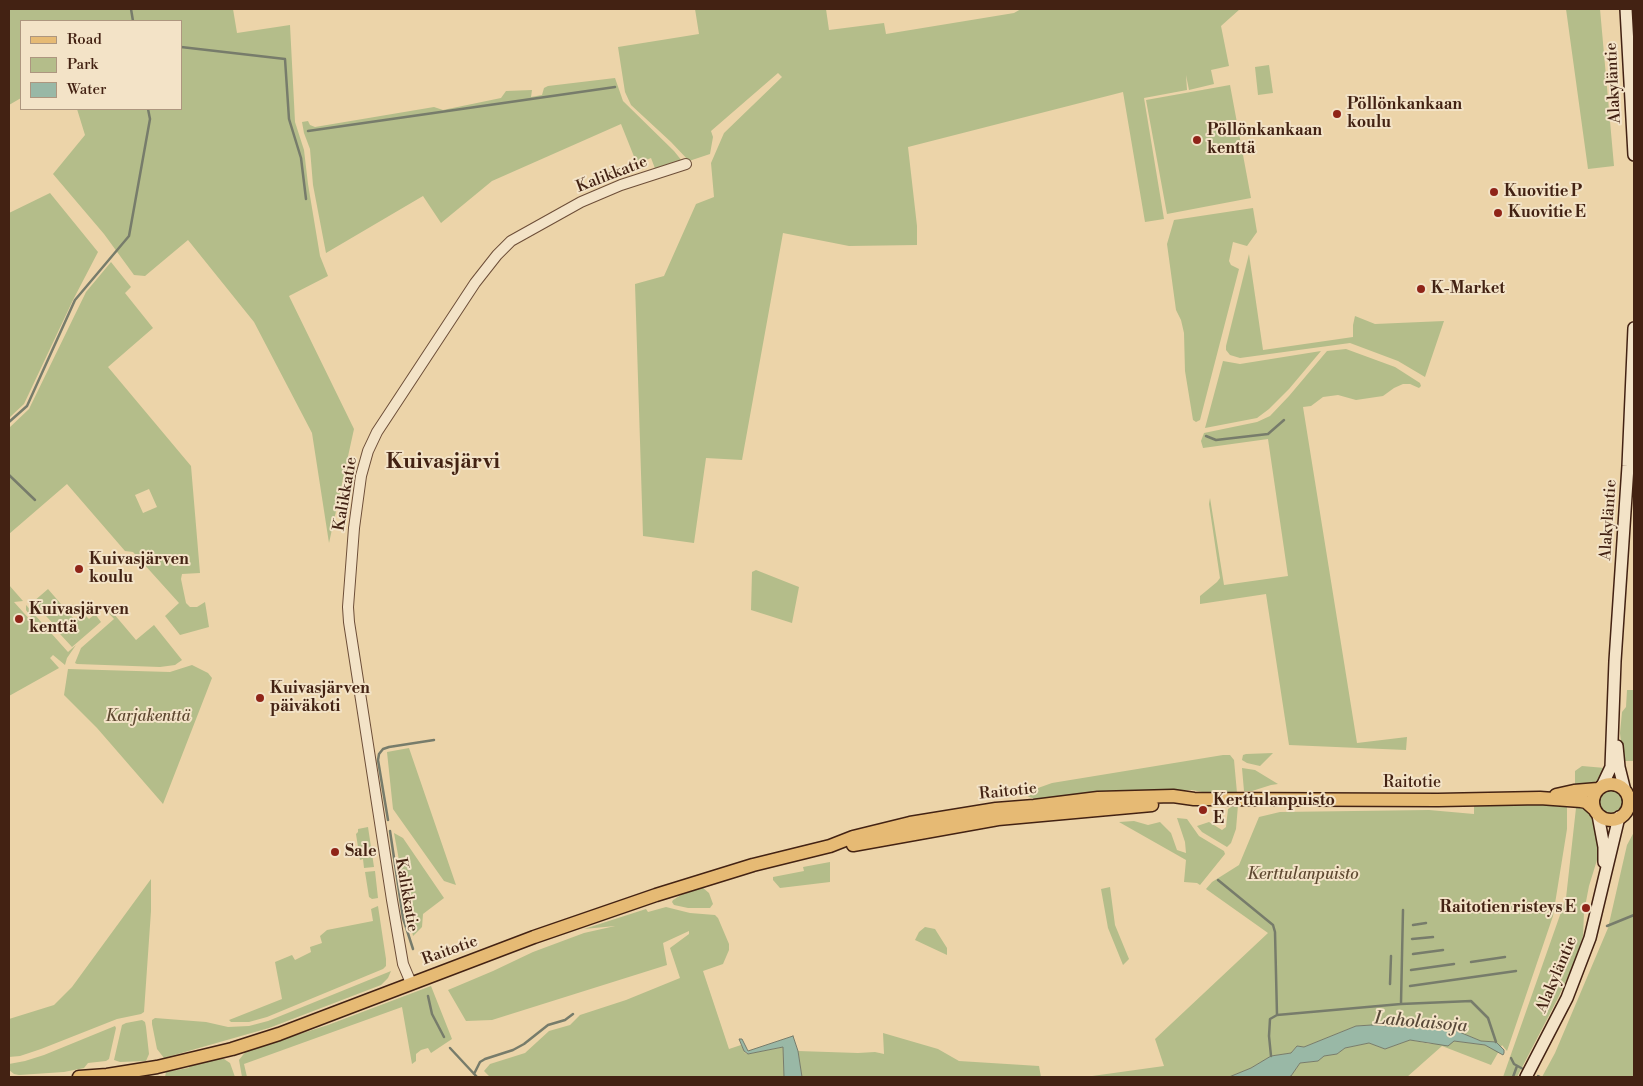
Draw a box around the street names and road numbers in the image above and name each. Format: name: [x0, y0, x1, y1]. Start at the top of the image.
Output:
street label: Alakyläntie: [1602, 42, 1626, 124]
street label: Kalikkatie: [574, 153, 650, 197]
street label: Kalikkatie: [330, 456, 362, 532]
street label: Alakyläntie: [1597, 479, 1621, 561]
street label: Raitotie: [1383, 773, 1441, 793]
street label: Raitotie: [978, 779, 1038, 805]
street label: Kalikkatie: [390, 857, 422, 933]
street label: Raitotie: [419, 932, 481, 970]
street label: Alakyläntie: [1532, 934, 1582, 1016]

